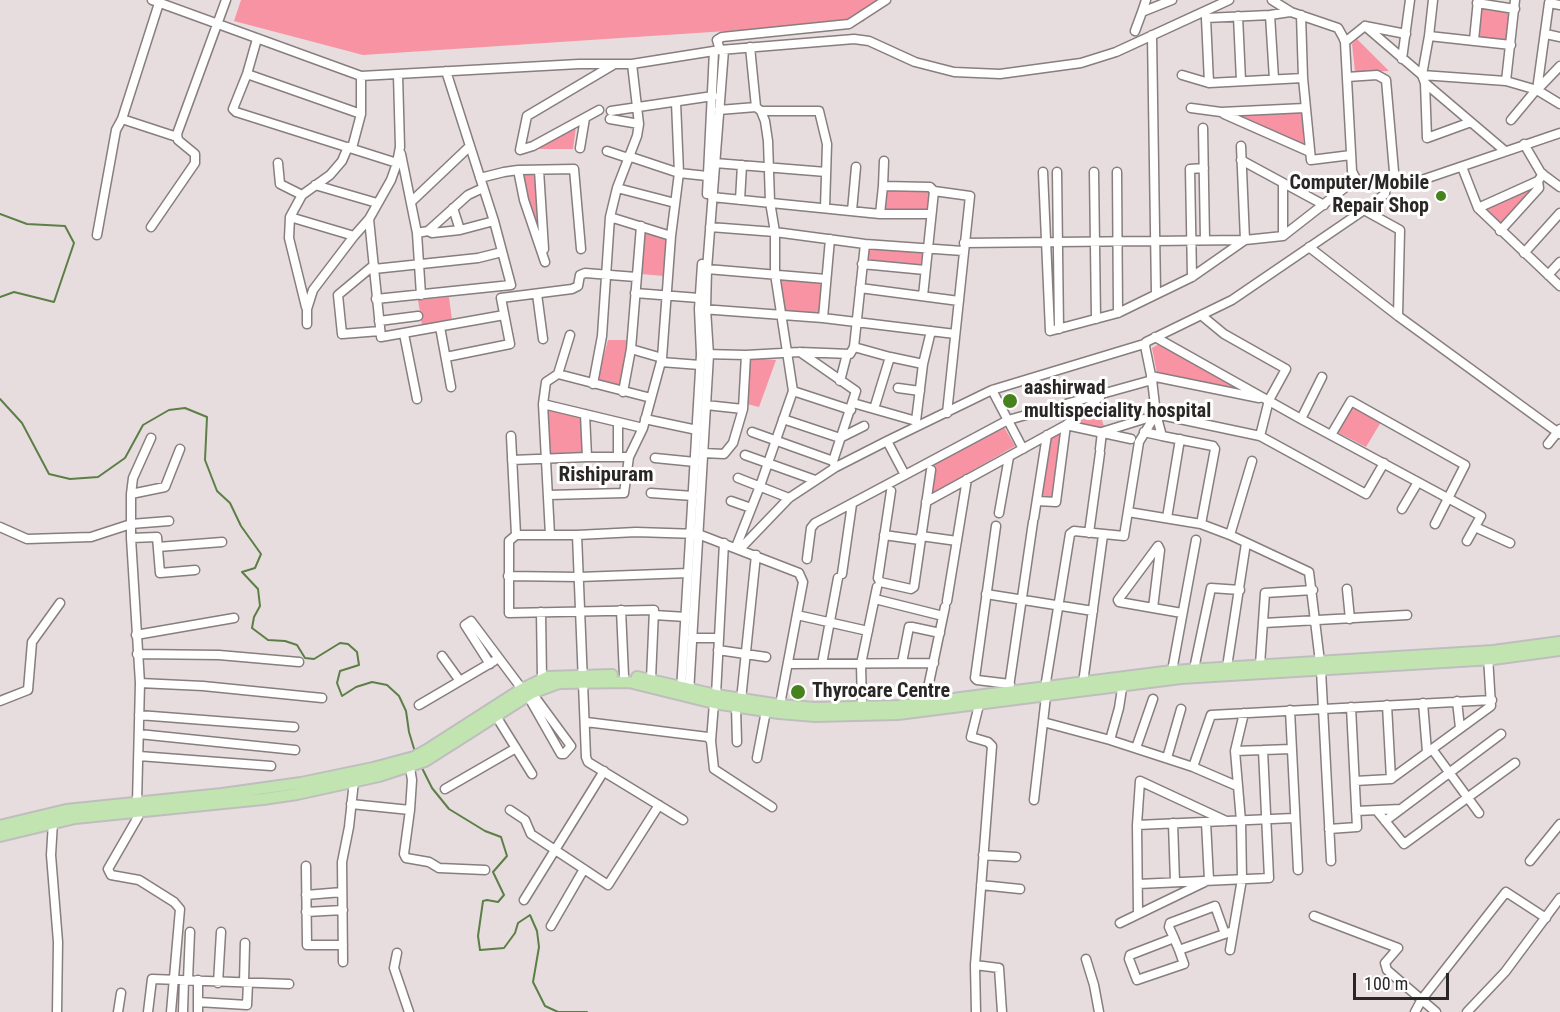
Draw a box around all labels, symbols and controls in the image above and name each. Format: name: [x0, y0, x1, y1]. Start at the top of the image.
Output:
place label: Computer/Mobile Repair Shop: [1289, 172, 1429, 219]
marker: Computer/Mobile Repair Shop: [1434, 189, 1448, 203]
place label: aashirwad multispeciality hospital: [1024, 377, 1211, 424]
marker: aashirwad multispeciality hospital: [1001, 392, 1019, 410]
district label: Rishipuram: [559, 463, 653, 489]
place label: Thyrocare Centre: [812, 680, 950, 704]
marker: Thyrocare Centre: [789, 683, 807, 701]
scale bar: [1356, 961, 1452, 999]
text: 100 m: [1364, 973, 1408, 994]

